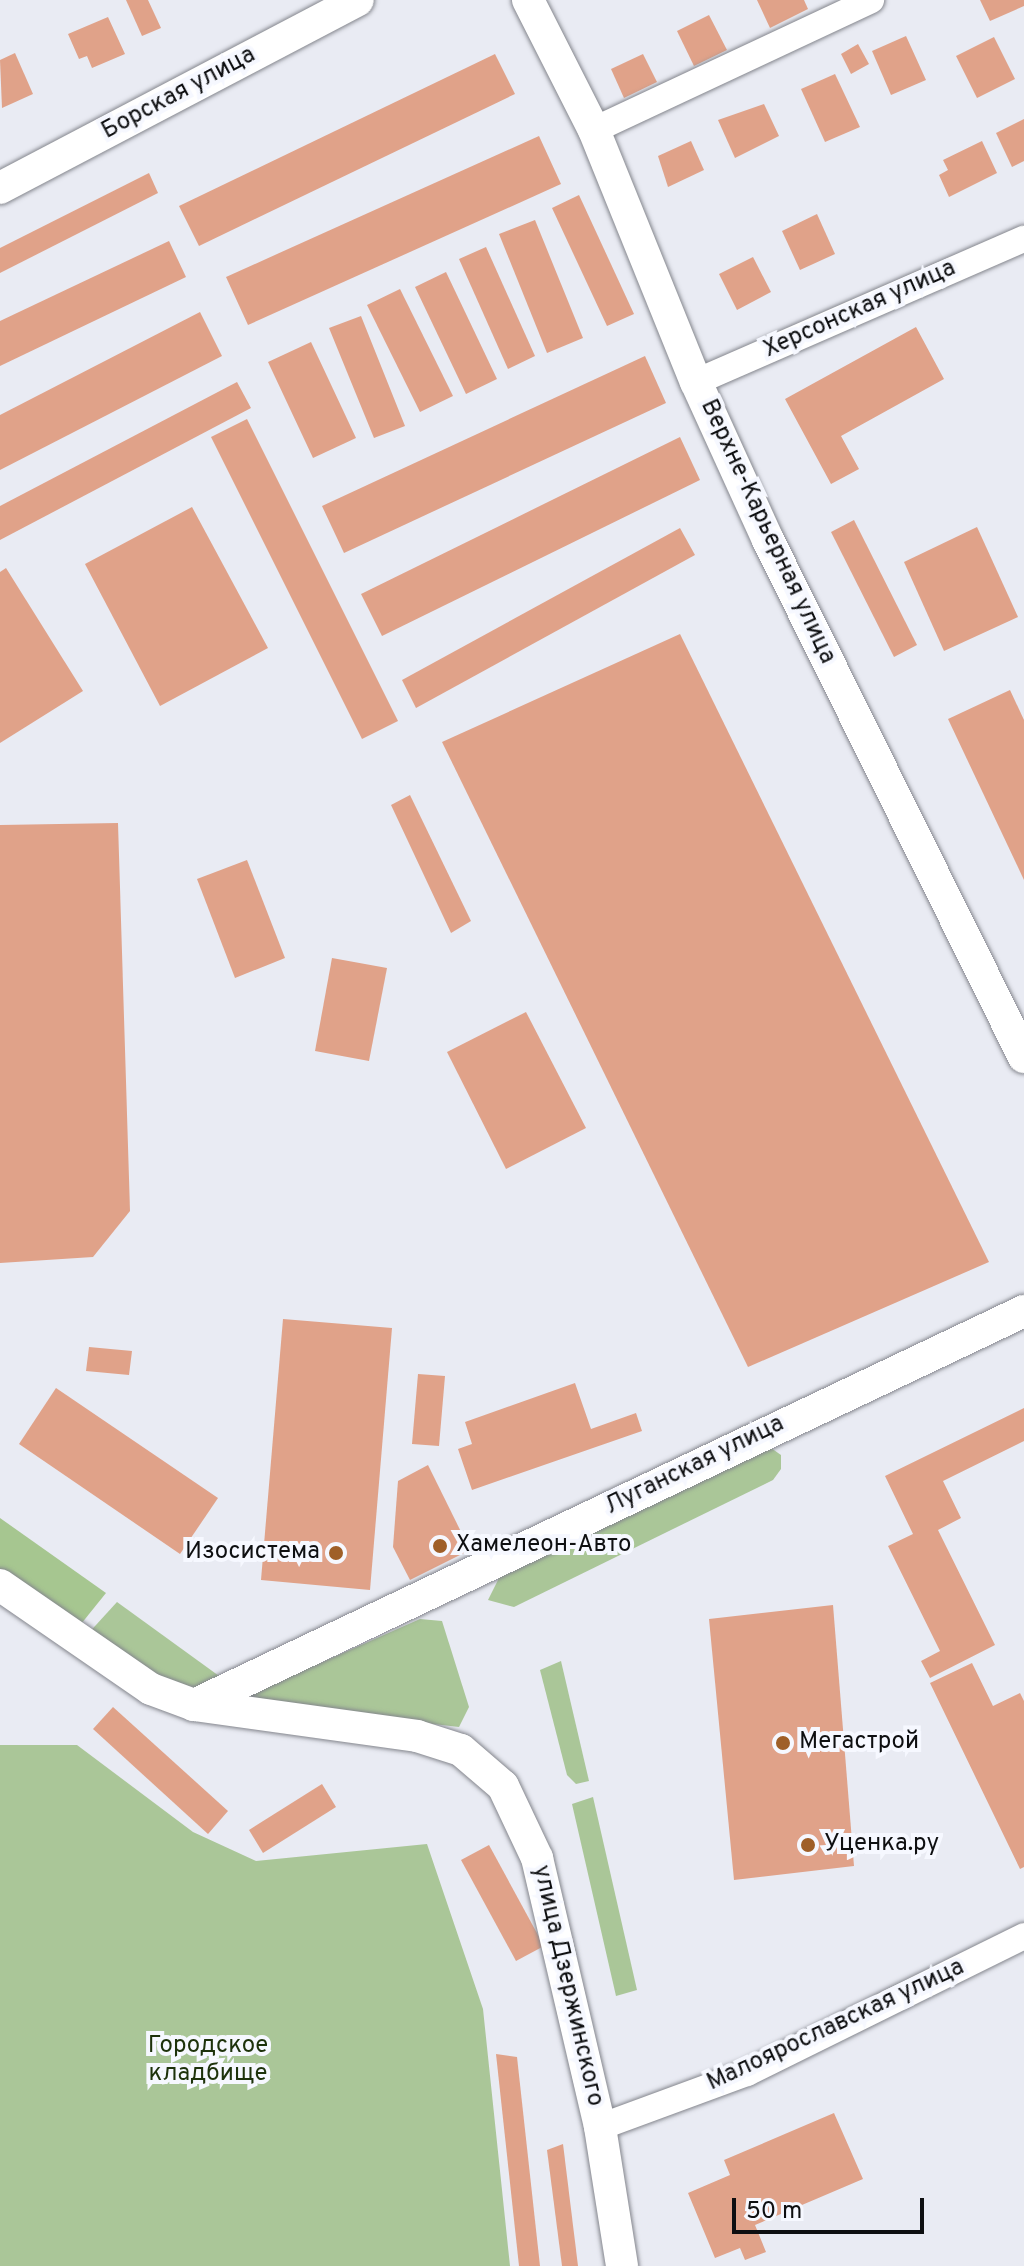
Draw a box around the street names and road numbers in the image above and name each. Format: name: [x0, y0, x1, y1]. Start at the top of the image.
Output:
street label: Борская улица: [97, 41, 261, 147]
street label: Херсонская улица: [760, 255, 960, 365]
street label: Верхне-Карьерная улица: [693, 395, 841, 669]
street label: Луганская улица: [601, 1410, 789, 1522]
street label: улица Дзержинского: [525, 1863, 609, 2109]
street label: Малоярославская улица: [703, 1954, 969, 2098]

